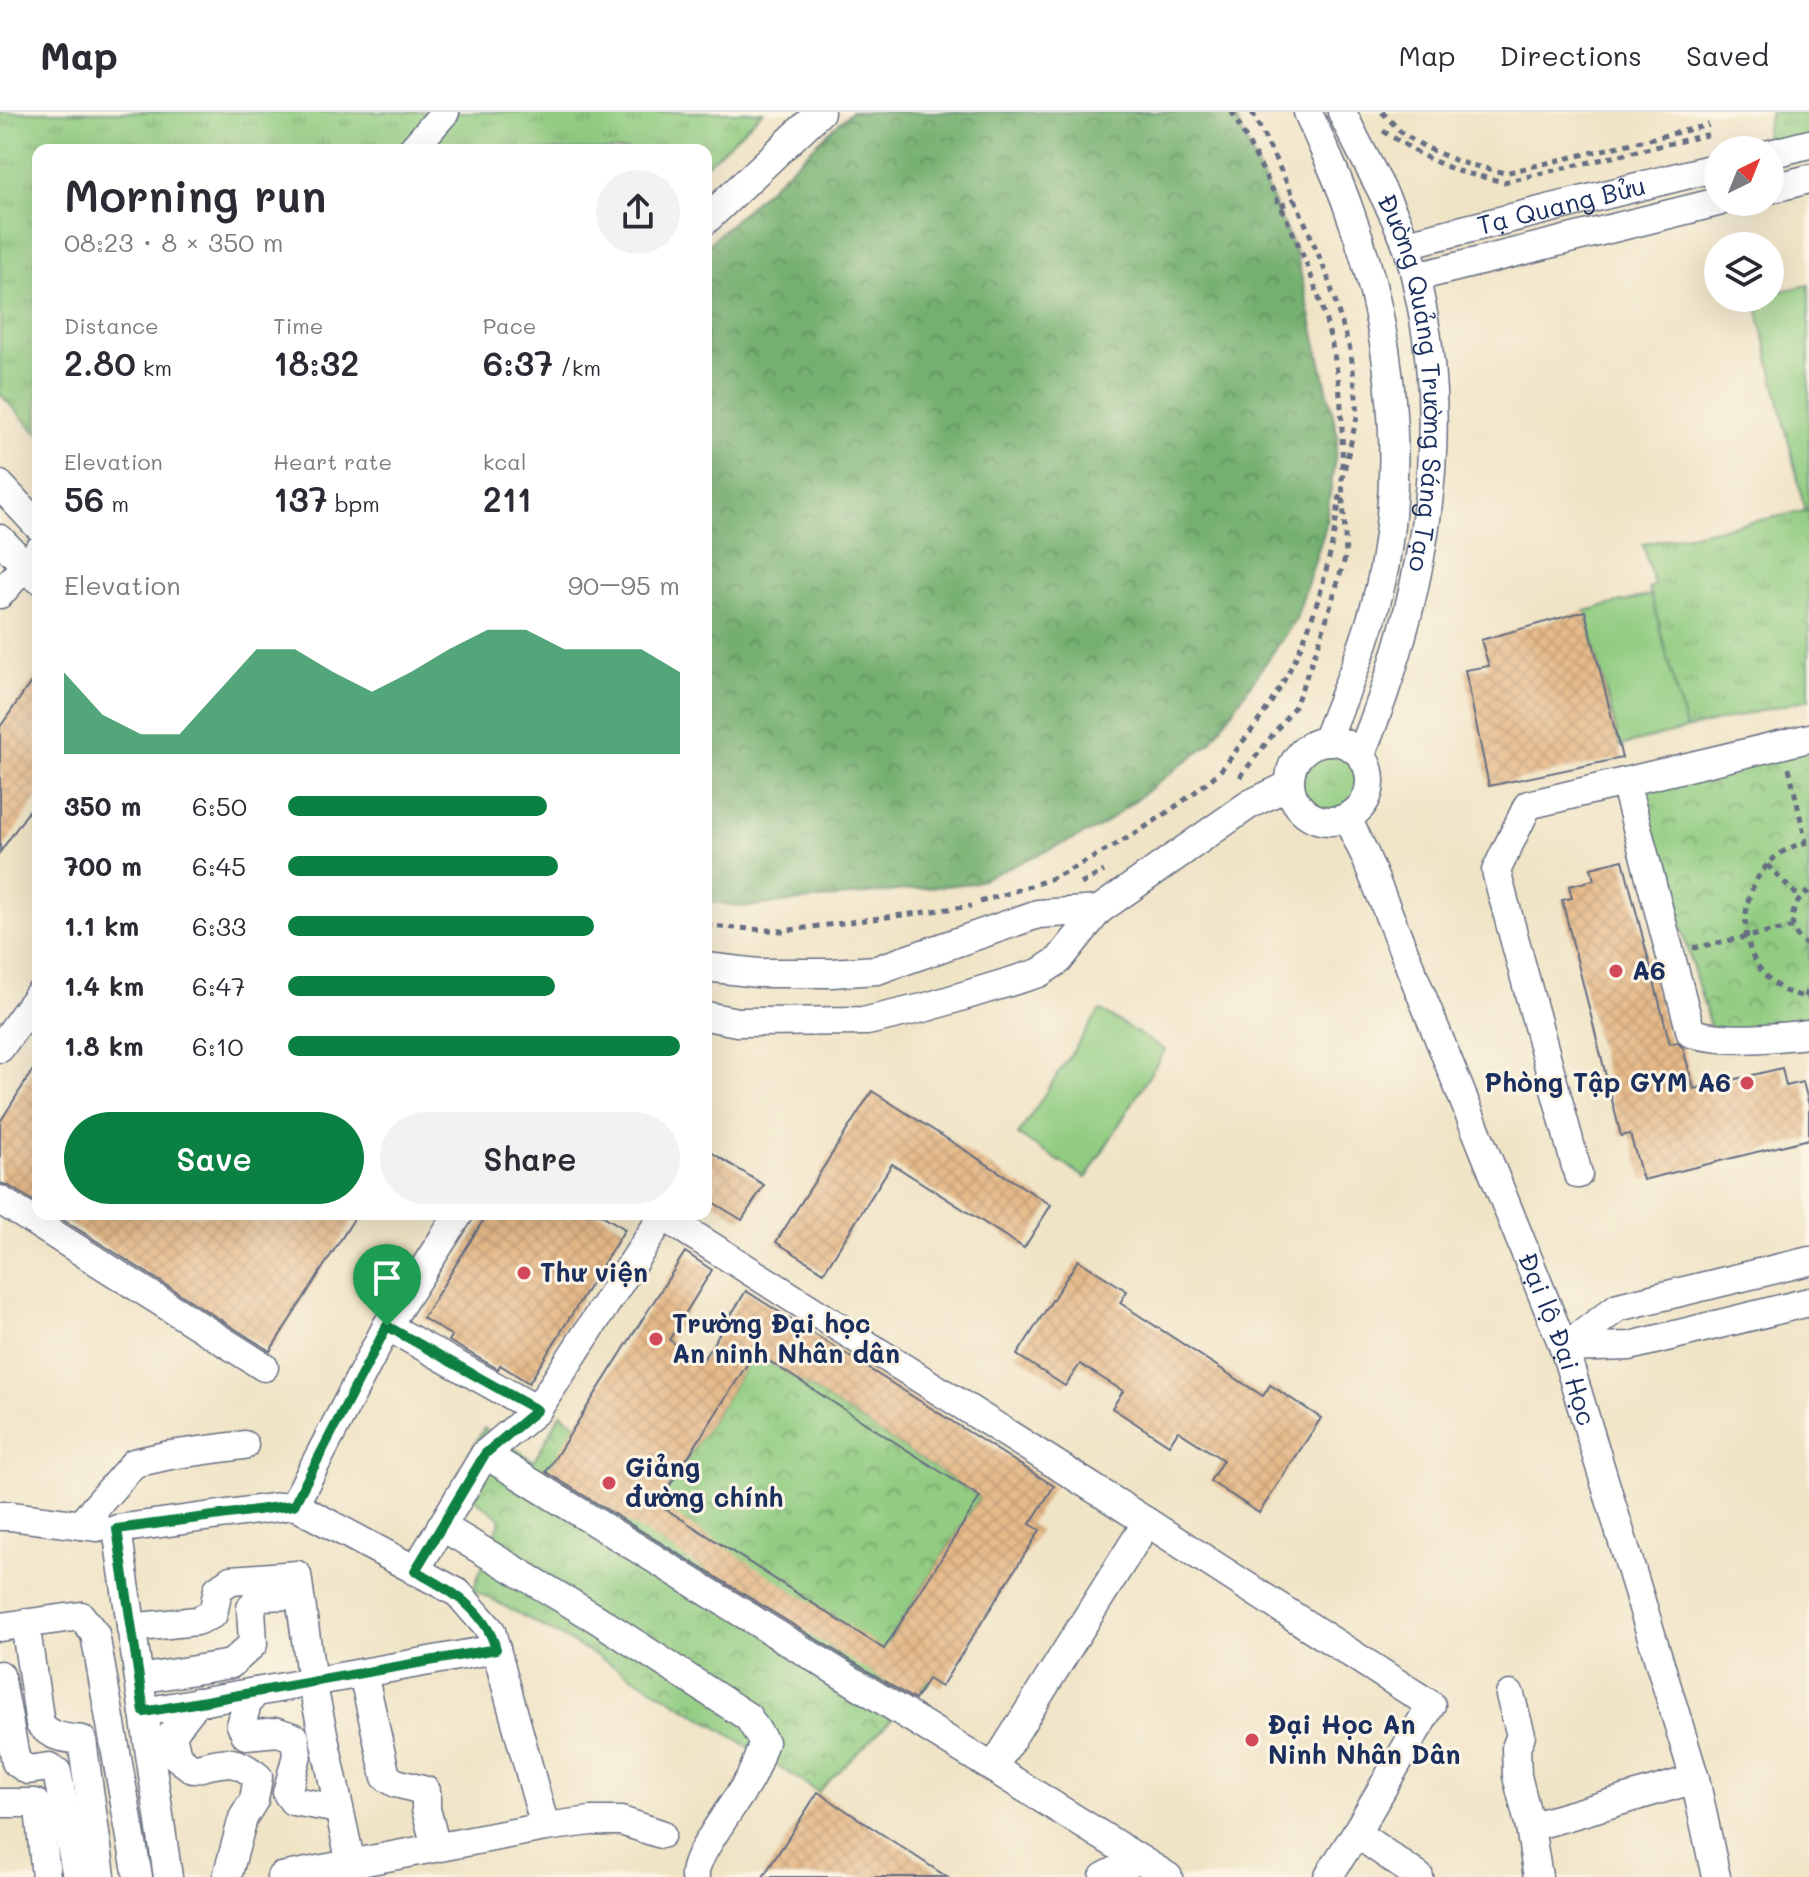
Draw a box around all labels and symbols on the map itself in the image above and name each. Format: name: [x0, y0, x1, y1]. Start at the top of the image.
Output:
north arrow: [1704, 136, 1784, 216]
street label: Tạ Quang Bửu: [1473, 168, 1649, 242]
street label: Đường Quảng Trường Sáng Tạo: [1370, 188, 1451, 575]
place label: A6: [1632, 953, 1666, 987]
marker: A6: [1607, 962, 1625, 980]
place label: Phòng Tập GYM A6: [1484, 1065, 1731, 1099]
marker: Phòng Tập GYM A6: [1738, 1074, 1756, 1092]
pin: [353, 1244, 421, 1326]
street label: Đại lộ Đại Học: [1511, 1247, 1605, 1429]
place label: Thư viện: [540, 1255, 648, 1289]
marker: Thư viện: [515, 1264, 533, 1282]
place label: Trường Đại học An ninh Nhân dân: [672, 1306, 900, 1370]
marker: Trường Đại học An ninh Nhân dân: [647, 1330, 665, 1348]
place label: Giảng đường chính: [625, 1450, 783, 1514]
marker: Giảng đường chính: [600, 1474, 618, 1492]
place label: Đại Học An Ninh Nhân Dân: [1268, 1707, 1461, 1771]
marker: Đại Học An Ninh Nhân Dân: [1243, 1731, 1261, 1749]

